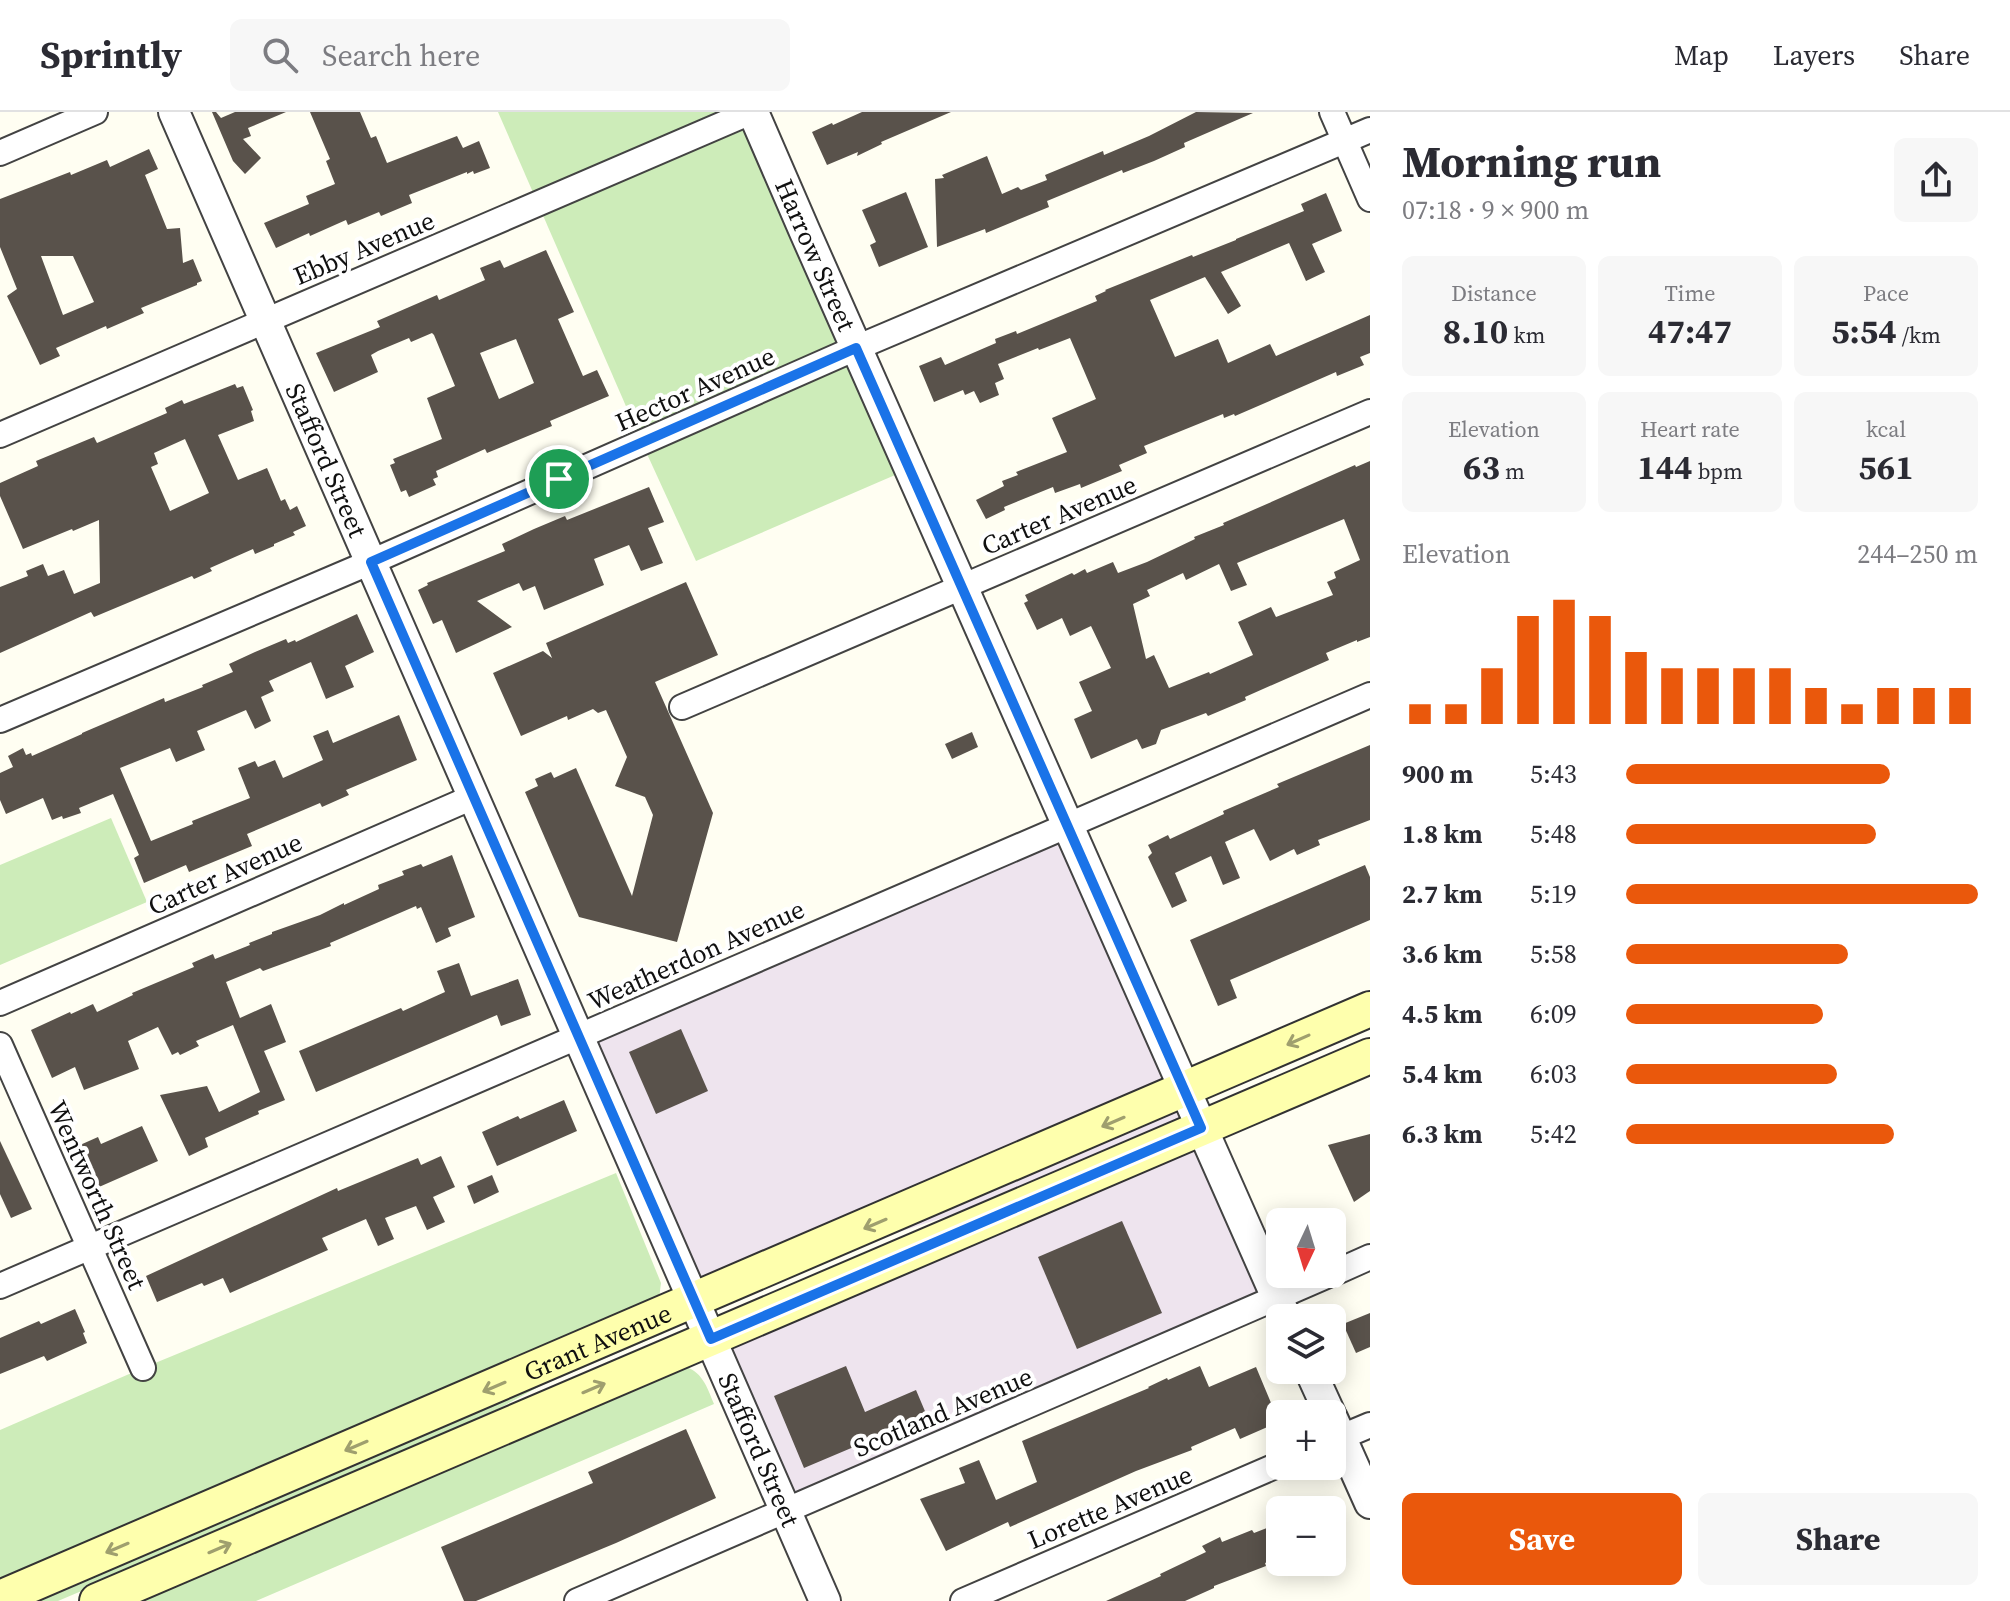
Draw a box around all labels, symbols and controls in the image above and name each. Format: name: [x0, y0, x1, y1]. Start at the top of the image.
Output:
search box: [230, 19, 790, 91]
text: Sprintly: [40, 29, 182, 81]
icon: search: [258, 33, 302, 77]
text: Search here: [322, 35, 480, 76]
text: Map: [1674, 36, 1729, 74]
text: Layers: [1773, 36, 1855, 74]
text: Share: [1899, 36, 1970, 74]
text: Morning run: [1402, 131, 1661, 192]
button: share: [1894, 138, 1978, 222]
street label: Harrow Street: [766, 174, 865, 337]
text: 07:18 · 9 × 900 m: [1402, 192, 1589, 228]
street label: Ebby Avenue: [288, 202, 440, 294]
text: Distance: [1451, 278, 1537, 308]
text: Time: [1665, 278, 1715, 308]
text: Pace: [1863, 278, 1909, 308]
text: 8.10: [1443, 308, 1508, 354]
text: 47:47: [1648, 308, 1732, 354]
text: 5:54: [1831, 308, 1897, 354]
text: km: [1508, 320, 1545, 350]
text: /km: [1897, 320, 1941, 350]
street label: Hector Avenue: [610, 338, 780, 440]
street label: Stafford Street: [277, 378, 376, 543]
text: Elevation: [1448, 414, 1540, 444]
text: Heart rate: [1640, 414, 1740, 444]
text: kcal: [1866, 414, 1906, 444]
text: 63: [1463, 444, 1500, 490]
text: 144: [1637, 444, 1693, 490]
text: 561: [1858, 444, 1914, 490]
pin: [525, 445, 593, 513]
text: m: [1500, 456, 1525, 486]
text: bpm: [1693, 456, 1743, 486]
icon: arrive: [537, 457, 581, 501]
street label: Carter Avenue: [976, 466, 1142, 564]
text: Elevation: [1402, 536, 1511, 572]
text: 244–250 m: [1857, 536, 1978, 572]
text: 900 m: [1402, 756, 1473, 792]
text: 5:43: [1530, 756, 1577, 792]
text: 1.8 km: [1402, 816, 1483, 852]
text: 5:48: [1530, 816, 1577, 852]
street label: Carter Avenue: [142, 824, 308, 924]
text: 2.7 km: [1402, 876, 1483, 912]
text: 5:19: [1530, 876, 1577, 912]
street label: Weatherdon Avenue: [582, 891, 810, 1019]
text: 3.6 km: [1402, 936, 1483, 972]
text: 5:58: [1530, 936, 1577, 972]
text: 4.5 km: [1402, 996, 1483, 1032]
text: 6:09: [1530, 996, 1577, 1032]
one-way arrow: [1287, 1034, 1311, 1049]
text: 5.4 km: [1402, 1056, 1483, 1092]
text: 6:03: [1530, 1056, 1577, 1092]
street label: Wentworth Street: [39, 1095, 155, 1296]
one-way arrow: [1101, 1115, 1126, 1130]
text: 6.3 km: [1402, 1116, 1483, 1152]
text: 5:42: [1530, 1116, 1577, 1152]
north arrow: [1266, 1208, 1346, 1288]
map controls: [1266, 1208, 1346, 1576]
one-way arrow: [863, 1218, 888, 1233]
street label: Grant Avenue: [518, 1295, 677, 1390]
button: layers: [1266, 1304, 1346, 1384]
street label: Scotland Avenue: [848, 1358, 1038, 1466]
street label: Stafford Street: [709, 1367, 809, 1533]
one-way arrow: [581, 1380, 606, 1395]
one-way arrow: [482, 1381, 507, 1396]
button: +: [1266, 1400, 1346, 1480]
one-way arrow: [344, 1440, 369, 1455]
street label: Lorette Avenue: [1022, 1456, 1198, 1558]
button: Save: [1402, 1493, 1682, 1585]
button: Share: [1698, 1493, 1978, 1585]
button: −: [1266, 1496, 1346, 1576]
one-way arrow: [207, 1540, 232, 1555]
one-way arrow: [105, 1542, 130, 1557]

